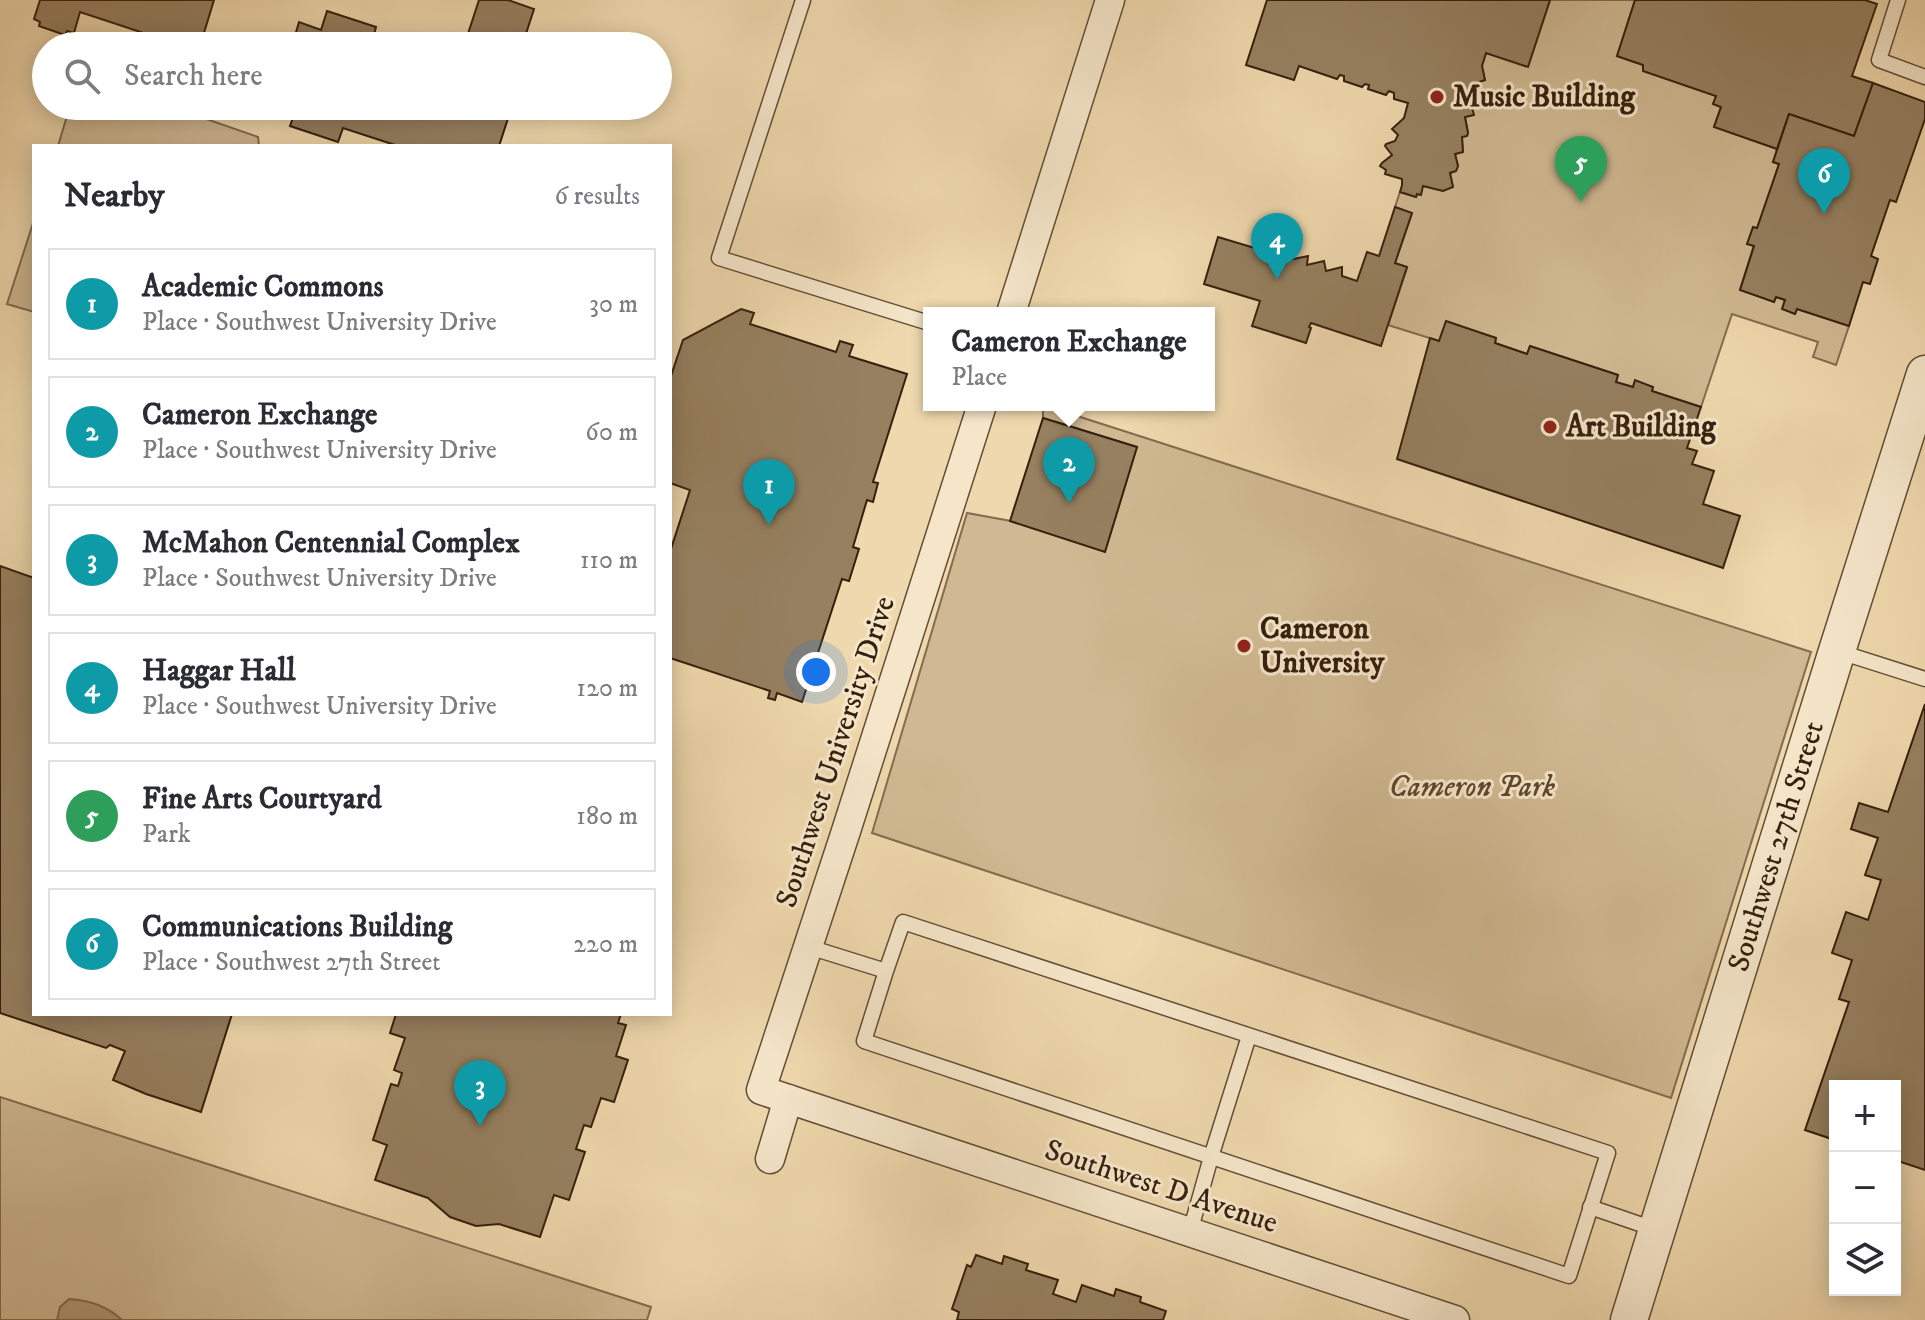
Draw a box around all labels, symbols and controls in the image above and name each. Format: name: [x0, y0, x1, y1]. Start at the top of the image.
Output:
search box: [32, 32, 672, 120]
icon: search: [60, 54, 104, 98]
text: Search here: [124, 58, 263, 95]
place label: Music Building: [1453, 79, 1636, 116]
marker: Music Building: [1428, 88, 1446, 106]
pin: 5: [1555, 136, 1607, 202]
pin: 6: [1798, 148, 1850, 214]
text: Nearby: [64, 175, 165, 217]
text: 6 results: [554, 180, 640, 213]
pin: 4: [1251, 213, 1303, 279]
text: Academic Commons: [142, 269, 384, 306]
text: 1: [87, 288, 97, 321]
text: 30 m: [589, 288, 638, 321]
text: Place · Southwest University Drive: [142, 306, 497, 339]
popup: [923, 307, 1215, 411]
text: Cameron Exchange: [951, 324, 1187, 361]
text: Place: [951, 361, 1007, 394]
text: Cameron Exchange: [142, 397, 377, 434]
place label: Art Building: [1565, 409, 1717, 446]
text: 2: [86, 416, 98, 449]
text: 60 m: [585, 416, 638, 449]
marker: Art Building: [1541, 418, 1559, 436]
text: Place · Southwest University Drive: [142, 434, 497, 467]
pin: 2: [1043, 437, 1095, 503]
pin: 1: [743, 459, 795, 525]
text: McMahon Centennial Complex: [142, 525, 520, 562]
text: 3: [87, 544, 97, 577]
text: 110 m: [580, 544, 638, 577]
text: Place · Southwest University Drive: [142, 562, 497, 595]
street label: Southwest University Drive: [768, 592, 904, 912]
place label: Cameron University: [1260, 611, 1385, 682]
marker: Cameron University: [1235, 637, 1253, 655]
your location: [796, 652, 836, 692]
text: Haggar Hall: [142, 653, 295, 690]
text: 4: [85, 672, 99, 705]
text: 120 m: [577, 672, 638, 705]
text: Place · Southwest University Drive: [142, 690, 497, 723]
street label: Southwest 27th Street: [1720, 717, 1833, 976]
park label: Cameron Park: [1389, 769, 1556, 806]
text: Fine Arts Courtyard: [142, 781, 382, 818]
text: 5: [86, 800, 98, 833]
text: 180 m: [576, 800, 638, 833]
text: Park: [142, 818, 191, 851]
text: Communications Building: [142, 909, 452, 946]
text: 6: [85, 928, 99, 961]
text: 220 m: [573, 928, 638, 961]
text: Place · Southwest 27th Street: [142, 946, 441, 979]
pin: 3: [454, 1060, 506, 1126]
map controls: [1829, 1080, 1901, 1296]
button: +: [1829, 1080, 1901, 1152]
street label: Southwest D Avenue: [1040, 1132, 1282, 1242]
button: −: [1829, 1152, 1901, 1224]
button: layers: [1829, 1224, 1901, 1296]

